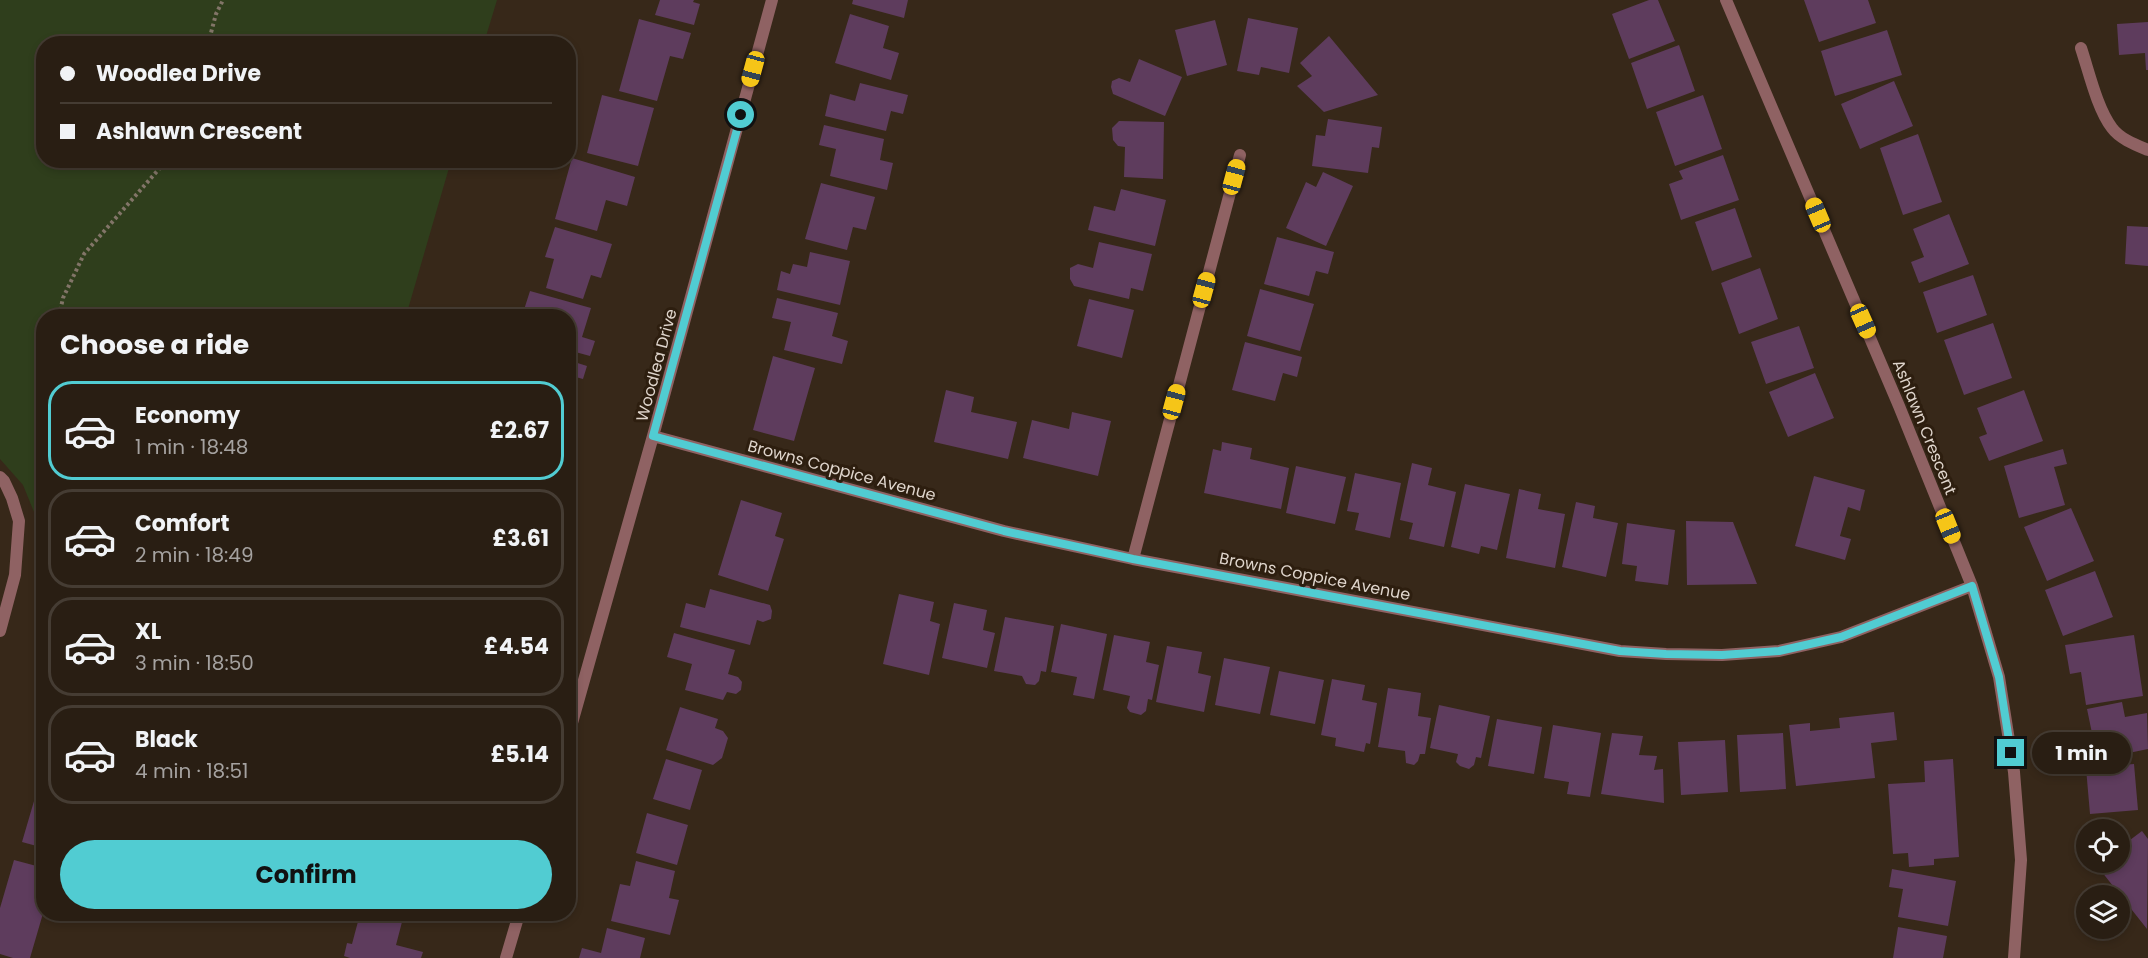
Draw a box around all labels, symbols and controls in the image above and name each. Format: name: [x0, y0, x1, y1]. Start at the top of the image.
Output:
car: [740, 49, 766, 89]
text: Woodlea Drive: [96, 58, 261, 89]
route start: [727, 101, 754, 128]
text: Ashlawn Crescent: [96, 116, 302, 147]
car: [1221, 157, 1247, 197]
car: [1803, 195, 1833, 235]
car: [1191, 270, 1217, 310]
car: [1847, 301, 1879, 341]
street label: Woodlea Drive: [630, 306, 683, 424]
text: Choose a ride: [60, 326, 249, 363]
street label: Ashlawn Crescent: [1887, 356, 1962, 498]
car: [1161, 382, 1187, 422]
text: Economy: [135, 400, 240, 431]
icon: car: [63, 404, 117, 458]
text: £2.67: [490, 415, 549, 446]
text: 1 min · 18:48: [135, 433, 248, 461]
street label: Browns Coppice Avenue: [745, 434, 939, 507]
car: [1933, 506, 1963, 546]
text: Comfort: [135, 508, 229, 539]
icon: car: [63, 512, 117, 566]
text: £3.61: [493, 523, 549, 554]
text: 2 min · 18:49: [135, 541, 254, 569]
street label: Browns Coppice Avenue: [1217, 547, 1412, 606]
text: XL: [135, 616, 161, 647]
icon: car: [63, 620, 117, 674]
text: £4.54: [484, 631, 549, 662]
text: 3 min · 18:50: [135, 649, 254, 677]
text: Black: [135, 724, 198, 755]
icon: car: [63, 728, 117, 782]
callout: 1 min: [2032, 732, 2131, 774]
text: £5.14: [491, 739, 549, 770]
route end: [1997, 739, 2024, 766]
text: 1 min: [2055, 739, 2108, 767]
text: 4 min · 18:51: [135, 757, 248, 785]
map controls: [2076, 819, 2130, 939]
button: locate: [2076, 819, 2130, 873]
button: Confirm: [60, 840, 552, 909]
button: layers: [2076, 885, 2130, 939]

